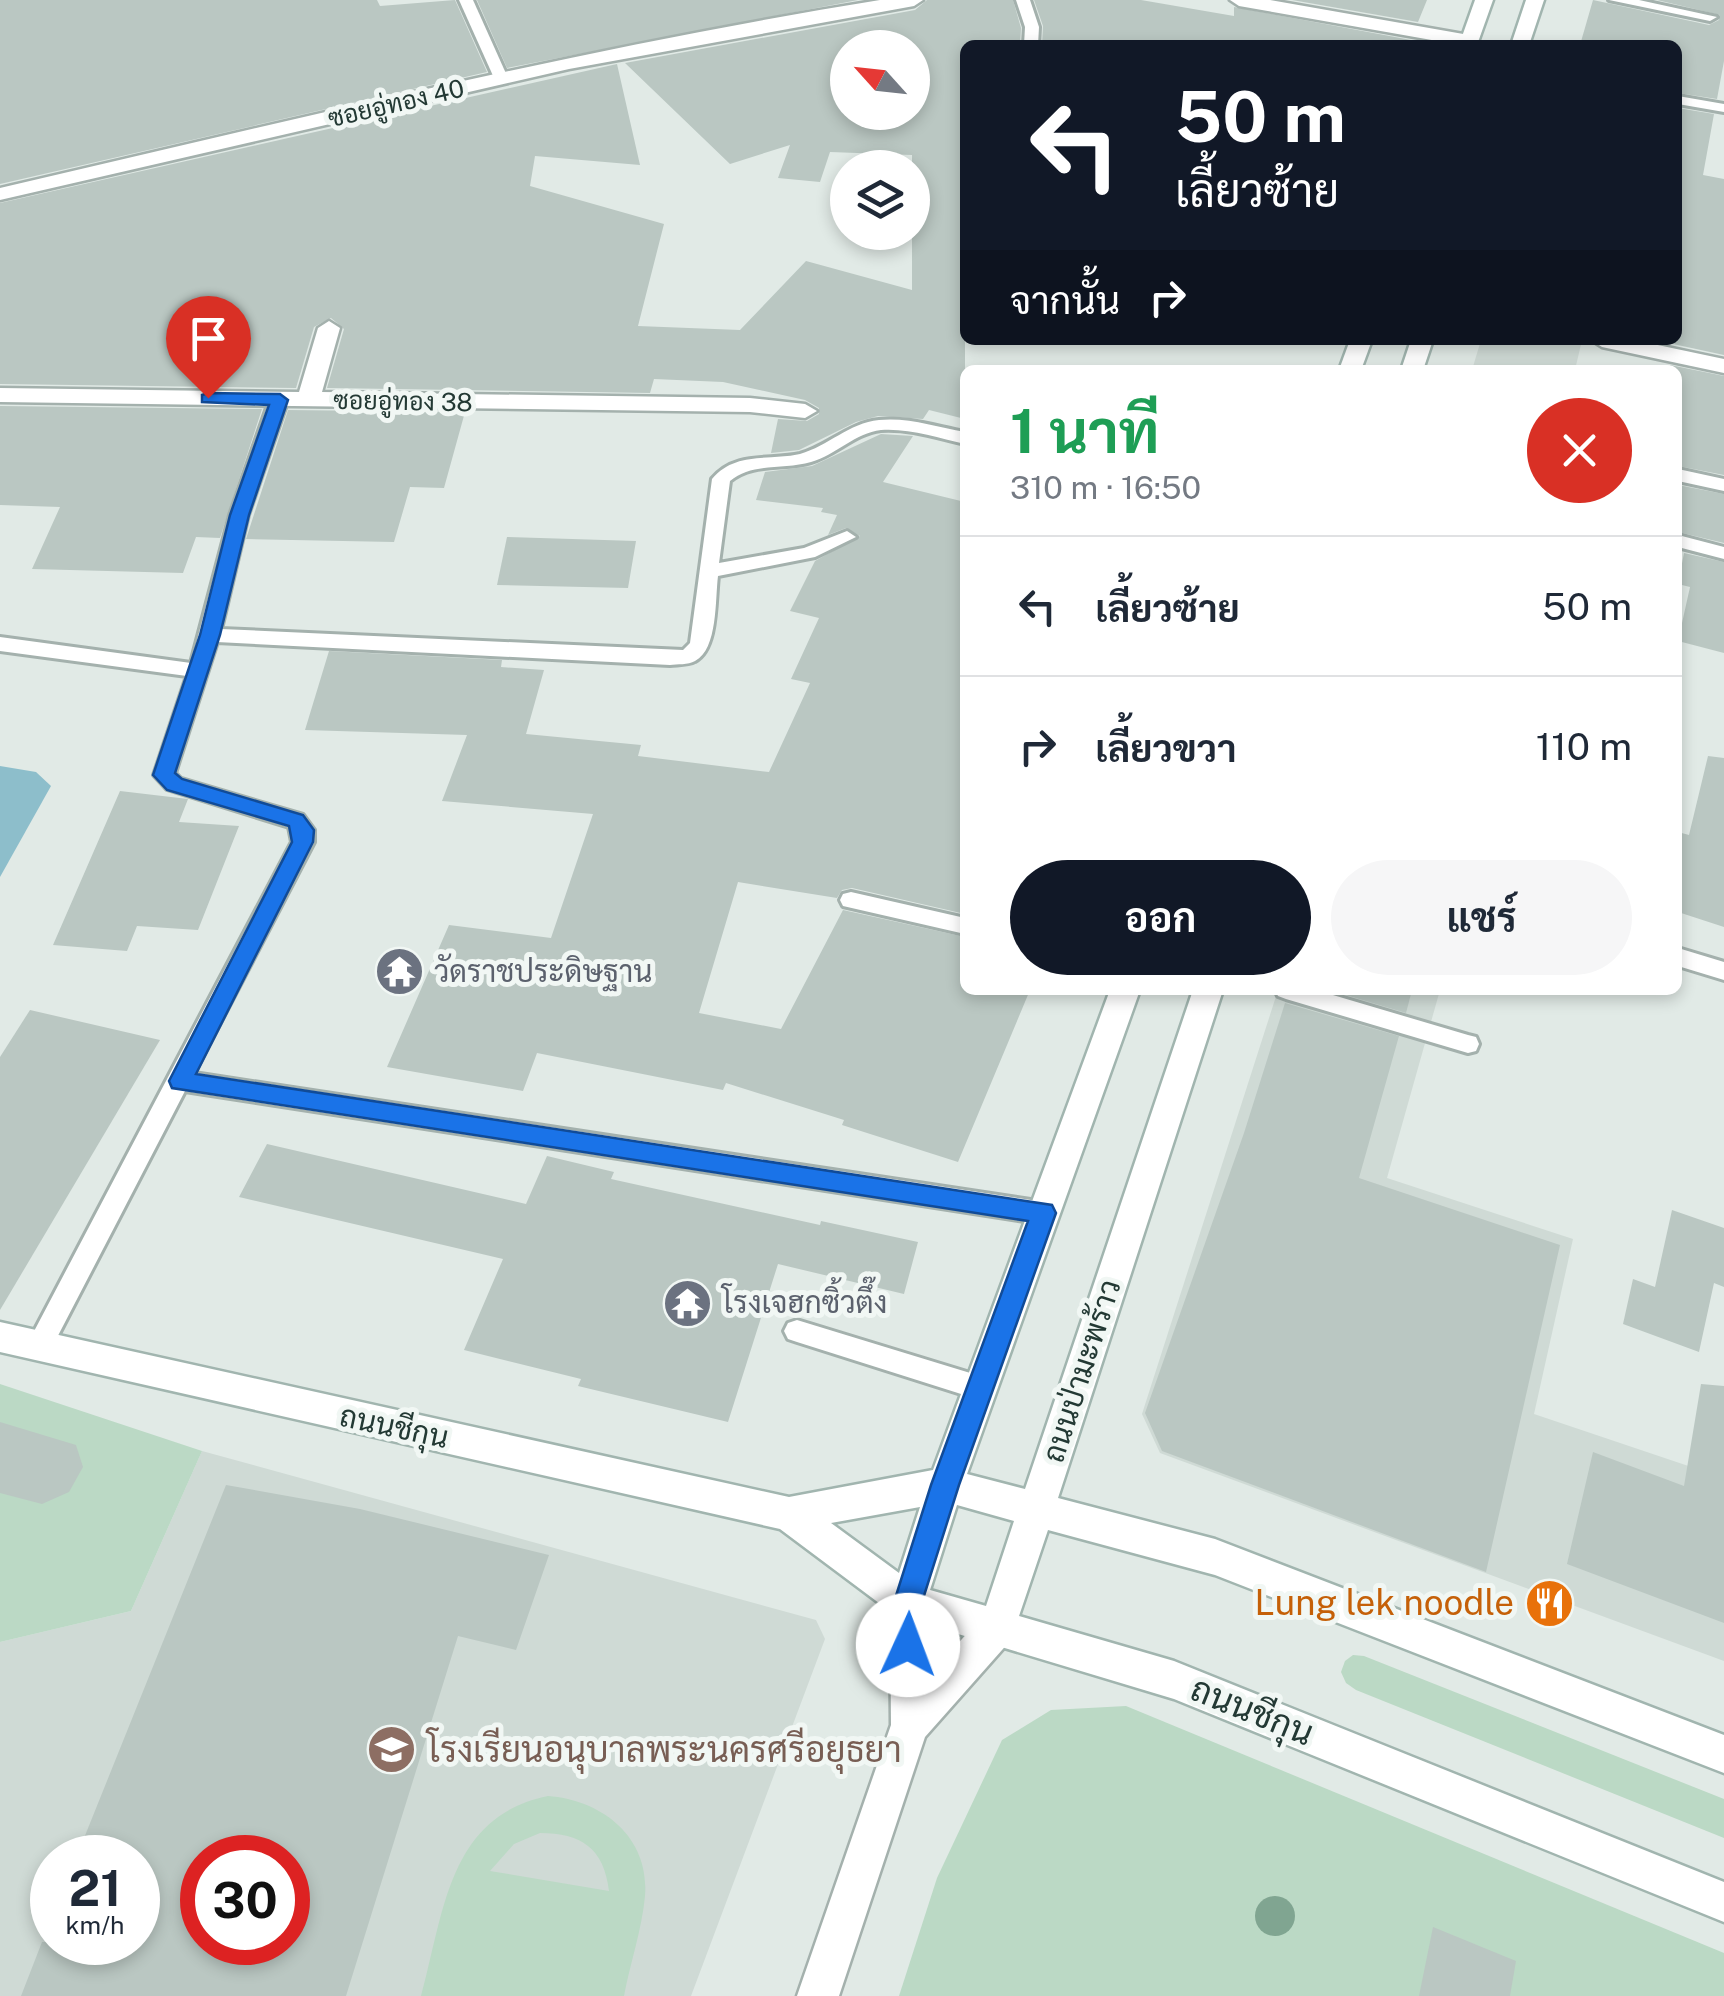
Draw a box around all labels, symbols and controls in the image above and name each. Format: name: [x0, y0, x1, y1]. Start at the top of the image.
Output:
north arrow: [830, 30, 930, 130]
map controls: [830, 30, 930, 250]
street label: ซอยอู่ทอง 40: [325, 73, 468, 136]
text: 50 m: [1175, 75, 1346, 158]
icon: left: [1010, 80, 1140, 210]
button: layers: [830, 150, 930, 250]
text: เลี้ยวซ้าย: [1175, 164, 1339, 217]
icon: right: [1140, 270, 1195, 325]
text: จากนั้น: [1010, 278, 1120, 323]
pin: [166, 296, 251, 399]
icon: arrive: [181, 311, 236, 366]
street label: ซอยอู่ทอง 38: [333, 385, 473, 420]
text: 1 นาที: [1010, 396, 1160, 467]
button: close: [1527, 398, 1632, 503]
text: 310 m · 16:50: [1010, 469, 1201, 506]
icon: left: [1010, 579, 1065, 634]
text: 50 m: [1542, 584, 1632, 629]
text: เลี้ยวซ้าย: [1095, 586, 1240, 631]
icon: right: [1010, 719, 1065, 774]
text: 110 m: [1536, 724, 1632, 769]
text: เลี้ยวขวา: [1095, 726, 1237, 771]
button: ออก: [1010, 860, 1311, 975]
button: แชร์: [1331, 860, 1632, 975]
temple icon: วัดราชประดิษฐาน: [373, 946, 425, 998]
place label: วัดราชประดิษฐาน: [434, 953, 652, 992]
street label: ถนนป่ามะพร้าว: [1033, 1274, 1128, 1467]
place label: โรงเจฮกซิ้วตึ๊ง: [720, 1276, 887, 1320]
temple icon: โรงเจฮกซิ้วตึ๊ง: [661, 1277, 713, 1329]
street label: ถนนชีกุน: [336, 1397, 452, 1459]
restaurant icon: Lung lek noodle: [1523, 1577, 1575, 1629]
place label: Lung lek noodle: [1255, 1582, 1514, 1623]
position arrow: [856, 1593, 960, 1697]
street label: ถนนชีกุน: [1183, 1666, 1320, 1757]
school or university icon: โรงเรียนอนุบาลพระนครศรีอยุธยา: [366, 1724, 418, 1776]
place label: โรงเรียนอนุบาลพระนครศรีอยุธยา: [425, 1727, 902, 1774]
speed limit sign: 30: [180, 1835, 310, 1965]
text: 21: [68, 1858, 122, 1917]
text: km/h: [66, 1910, 124, 1940]

